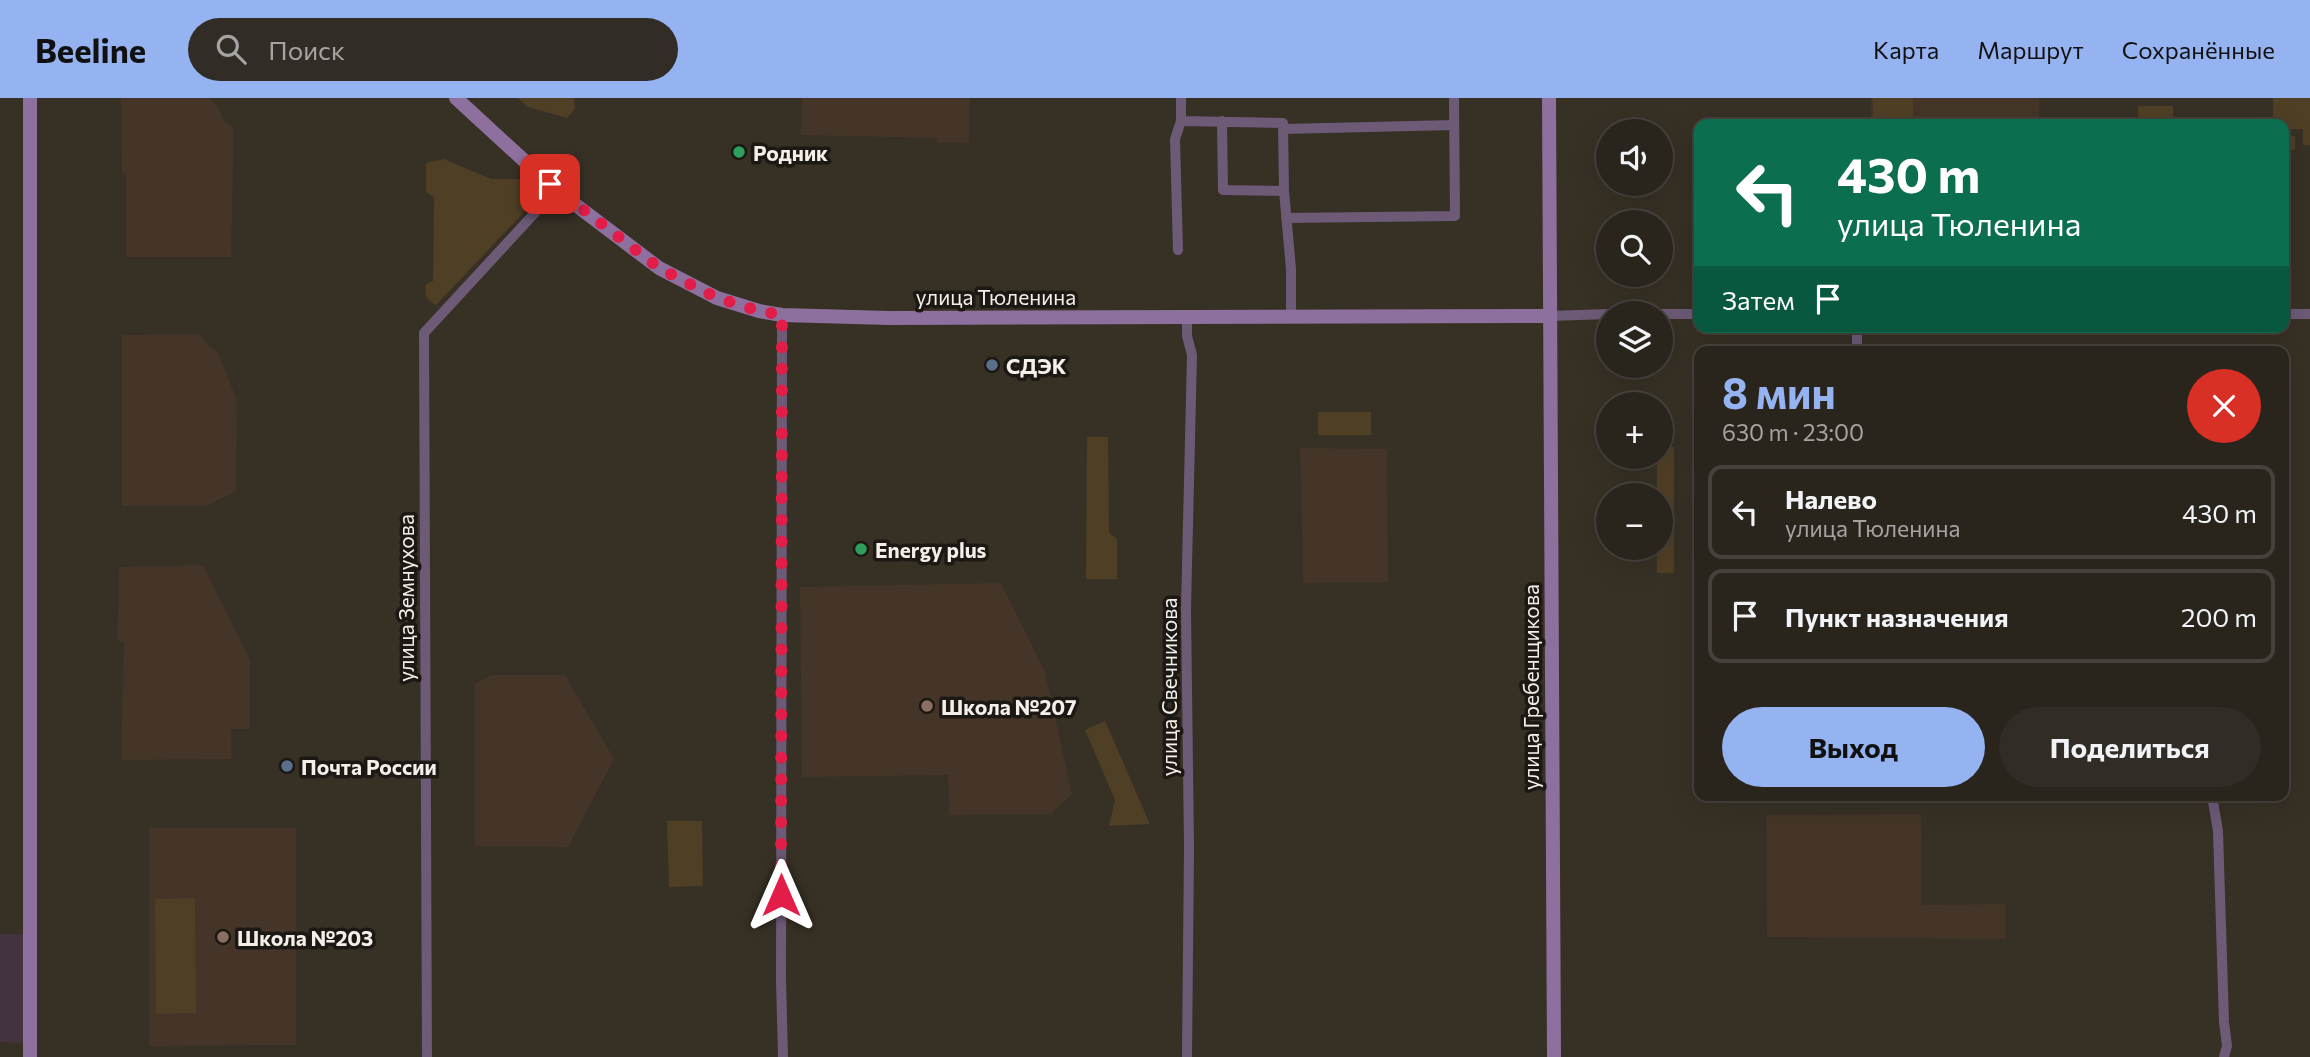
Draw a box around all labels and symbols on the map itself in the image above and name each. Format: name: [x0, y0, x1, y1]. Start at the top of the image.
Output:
place label: Родник: [753, 140, 828, 165]
marker: Родник: [731, 144, 747, 160]
pin: [520, 154, 580, 214]
street label: улица Тюленина: [916, 284, 1076, 309]
place label: СДЭК: [1006, 353, 1067, 378]
marker: СДЭК: [984, 357, 1000, 373]
street label: улица Земнухова: [393, 514, 418, 682]
place label: Energy plus: [875, 537, 987, 562]
marker: Energy plus: [853, 541, 869, 557]
street label: улица Гребенщикова: [1518, 584, 1543, 790]
street label: улица Свечникова: [1156, 598, 1181, 776]
place label: Школа №207: [941, 694, 1077, 719]
marker: Школа №207: [919, 698, 935, 714]
place label: Почта России: [301, 754, 437, 779]
marker: Почта России: [279, 758, 295, 774]
position arrow: [744, 858, 818, 932]
place label: Школа №203: [237, 925, 373, 950]
marker: Школа №203: [215, 929, 231, 945]

